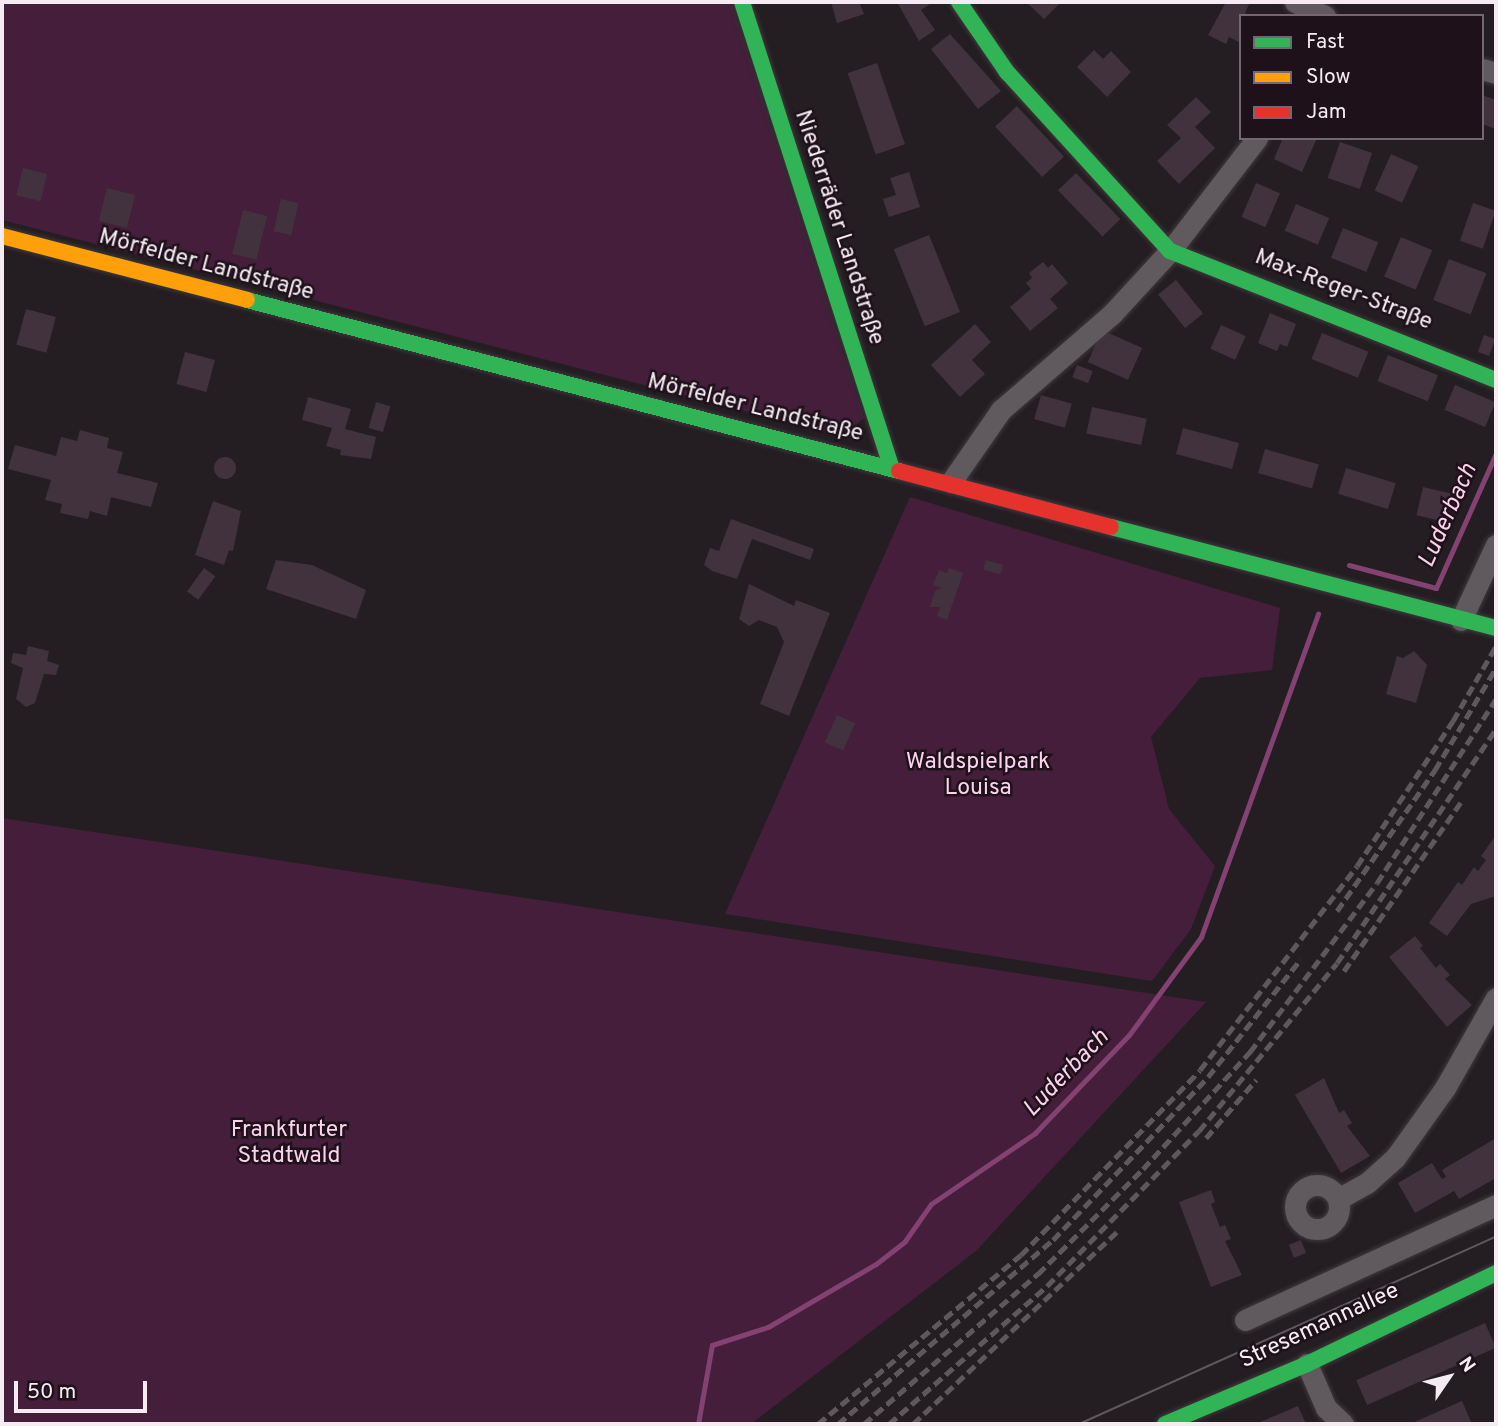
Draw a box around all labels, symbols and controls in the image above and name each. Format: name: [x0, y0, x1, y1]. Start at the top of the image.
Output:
legend: [1239, 14, 1484, 140]
text: Fast: [1306, 29, 1345, 56]
text: Slow: [1306, 64, 1351, 91]
text: Jam: [1306, 99, 1347, 126]
street label: Niederräder Landstraße: [787, 107, 889, 349]
street label: Mörfelder Landstraße: [95, 224, 317, 308]
street label: Max-Reger-Straße: [1250, 244, 1436, 338]
street label: Mörfelder Landstraße: [644, 369, 866, 449]
water label: Luderbach: [1413, 460, 1485, 572]
park label: Waldspielpark Louisa: [906, 749, 1050, 803]
water label: Luderbach: [1018, 1024, 1116, 1124]
park label: Frankfurter Stadtwald: [231, 1117, 347, 1171]
street label: Stresemannallee: [1236, 1278, 1404, 1376]
north arrow: [1414, 1342, 1484, 1412]
text: N: [1452, 1352, 1480, 1377]
scale bar: [18, 1366, 150, 1410]
text: 50 m: [27, 1379, 76, 1406]

